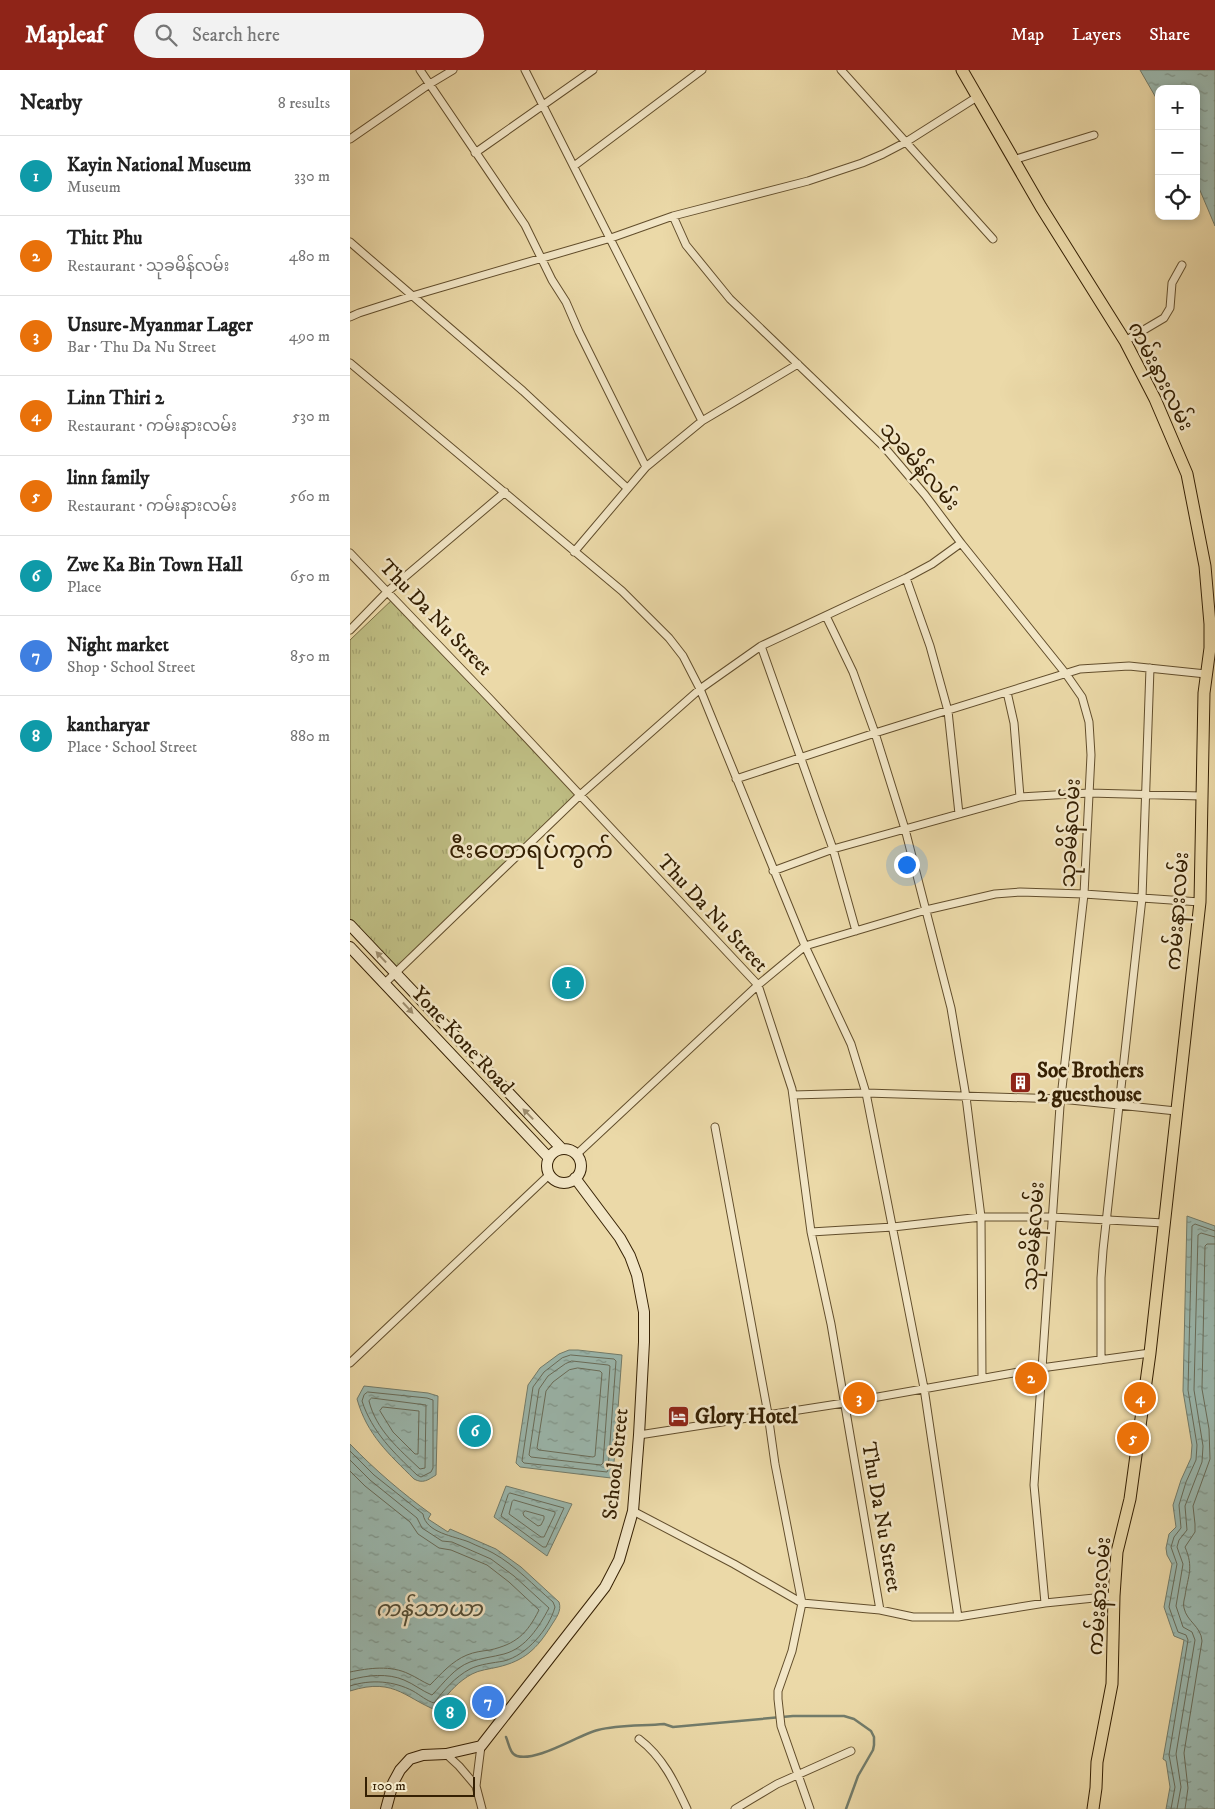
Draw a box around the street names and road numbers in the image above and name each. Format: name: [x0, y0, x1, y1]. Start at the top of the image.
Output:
street label: ကမ်းနားလမ်း: [1119, 316, 1202, 437]
street label: သုခမိန်လမ်း: [871, 414, 968, 518]
street label: Thu Da Nu Street: [373, 554, 497, 681]
street label: သုခမိန်လမ်း: [1051, 778, 1090, 888]
street label: Thu Da Nu Street: [651, 849, 774, 978]
street label: ကမ်းနားလမ်း: [1157, 851, 1198, 972]
street label: Yone Kone Road: [406, 981, 519, 1101]
street label: သုခမိန်လမ်း: [1013, 1180, 1054, 1292]
street label: School Street: [597, 1407, 635, 1521]
street label: Thu Da Nu Street: [855, 1440, 907, 1594]
street label: ကမ်းနားလမ်း: [1079, 1536, 1120, 1657]

